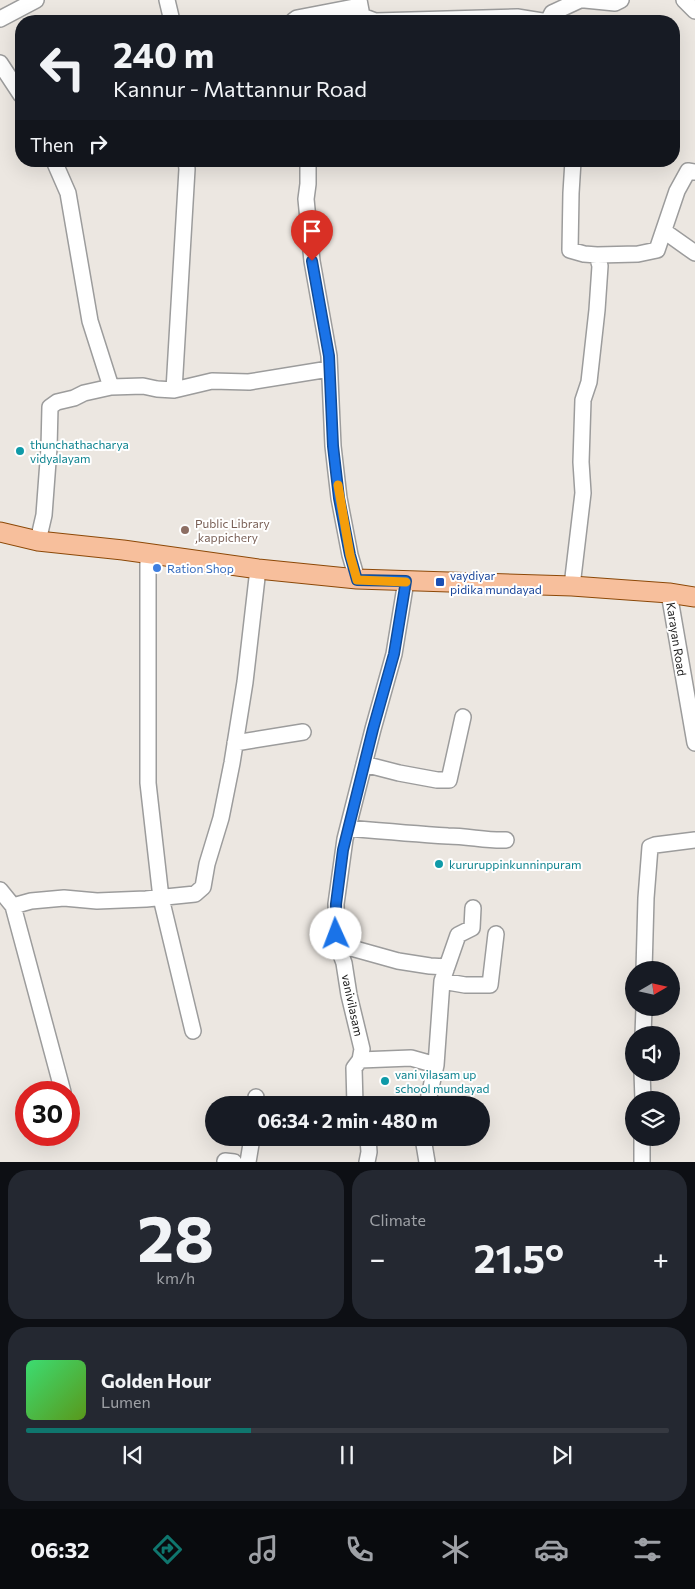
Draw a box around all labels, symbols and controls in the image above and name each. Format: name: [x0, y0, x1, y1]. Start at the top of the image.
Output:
text: 240 m: [113, 32, 214, 75]
icon: left: [30, 35, 95, 100]
text: Kannur - Mattannur Road: [113, 75, 367, 102]
icon: right: [84, 130, 112, 158]
text: Then: [30, 133, 74, 156]
pin: [291, 210, 333, 261]
icon: arrive: [298, 217, 326, 245]
place label: thunchathacharya vidyalayam: [30, 437, 129, 465]
marker: thunchathacharya vidyalayam: [14, 445, 26, 457]
place label: Public Library ,kappichery: [195, 516, 270, 544]
marker: Public Library ,kappichery: [179, 524, 191, 536]
place label: Ration Shop: [167, 561, 234, 575]
marker: Ration Shop: [151, 562, 163, 574]
place label: vaydiyar pidika mundayad: [450, 568, 542, 596]
marker: vaydiyar pidika mundayad: [434, 576, 446, 588]
street label: Karayan Road: [664, 601, 690, 677]
place label: kururuppinkunninpuram: [449, 857, 582, 871]
marker: kururuppinkunninpuram: [433, 858, 445, 870]
position arrow: [309, 907, 361, 959]
north arrow: [625, 961, 680, 1016]
map controls: [625, 961, 680, 1146]
street label: vanivilasam: [340, 973, 366, 1037]
button: sound: [625, 1026, 680, 1081]
place label: vani vilasam up school mundayad: [395, 1067, 489, 1095]
marker: vani vilasam up school mundayad: [379, 1075, 391, 1087]
speed limit sign: 30: [15, 1081, 80, 1146]
button: layers: [625, 1091, 680, 1146]
text: 06:34 · 2 min · 480 m: [257, 1109, 438, 1132]
text: 28: [137, 1196, 214, 1275]
text: Climate: [370, 1210, 426, 1229]
text: 21.5°: [474, 1234, 564, 1281]
text: −: [370, 1241, 385, 1275]
text: +: [653, 1241, 669, 1275]
text: km/h: [156, 1268, 195, 1287]
text: Golden Hour: [101, 1369, 211, 1392]
text: Lumen: [101, 1392, 151, 1411]
icon: previous: [119, 1441, 147, 1469]
icon: pause: [333, 1441, 361, 1469]
icon: next: [548, 1441, 576, 1469]
icon: directions: [150, 1532, 185, 1567]
icon: music: [246, 1532, 281, 1567]
icon: phone: [342, 1532, 377, 1567]
icon: climate: [438, 1532, 473, 1567]
icon: car: [534, 1532, 569, 1567]
icon: filters: [630, 1532, 665, 1567]
text: 06:32: [30, 1536, 90, 1563]

